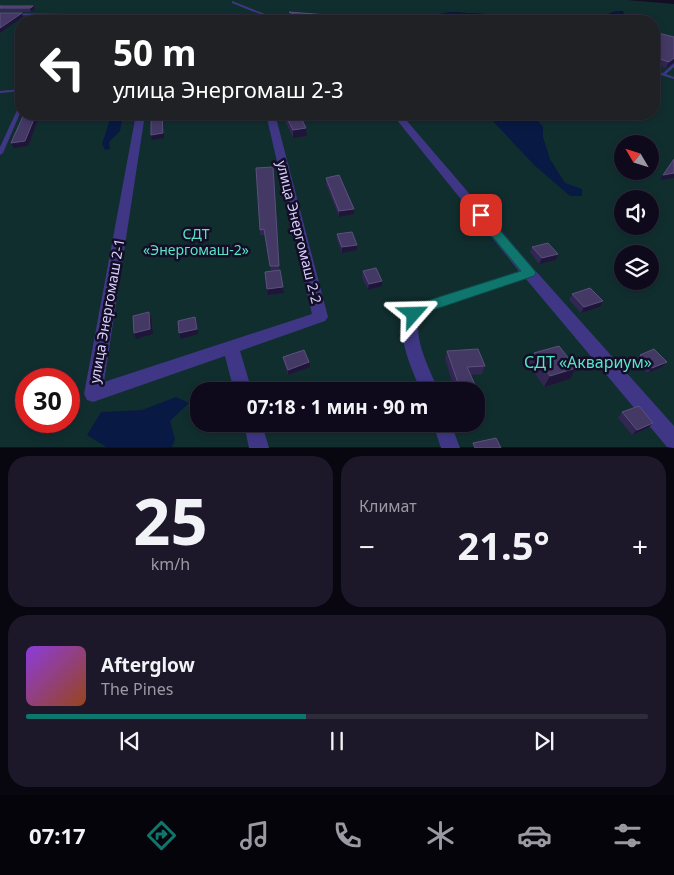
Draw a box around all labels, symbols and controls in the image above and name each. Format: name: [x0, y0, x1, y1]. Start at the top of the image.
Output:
text: 50 m: [113, 29, 196, 76]
icon: left: [30, 35, 95, 100]
text: улица Энергомаш 2-3: [113, 74, 344, 104]
north arrow: [614, 135, 659, 180]
map controls: [614, 135, 659, 290]
street label: улица Энергомаш 2-2: [273, 158, 326, 305]
button: sound: [614, 190, 659, 235]
pin: [460, 194, 502, 236]
icon: arrive: [467, 201, 495, 229]
park label: СДТ «Энергомаш-2»: [143, 224, 249, 259]
street label: улица Энергомаш 2-1: [84, 237, 129, 385]
button: layers: [614, 245, 659, 290]
position arrow: [387, 287, 439, 339]
park label: СДТ «Аквариум»: [524, 351, 652, 373]
speed limit sign: 30: [15, 368, 80, 433]
text: 07:18 · 1 мин · 90 m: [247, 394, 428, 420]
text: 25: [133, 476, 208, 564]
text: Климат: [359, 495, 417, 517]
text: 21.5°: [458, 519, 550, 571]
text: −: [359, 527, 375, 565]
text: +: [632, 527, 648, 565]
text: km/h: [151, 553, 190, 575]
text: Afterglow: [101, 652, 195, 678]
text: The Pines: [101, 678, 173, 700]
icon: previous: [116, 727, 144, 755]
icon: pause: [323, 727, 351, 755]
icon: next: [530, 727, 558, 755]
icon: directions: [144, 818, 179, 853]
icon: music: [237, 818, 272, 853]
icon: phone: [330, 818, 365, 853]
icon: climate: [423, 818, 458, 853]
icon: car: [517, 818, 552, 853]
icon: filters: [610, 818, 645, 853]
text: 07:17: [29, 820, 86, 850]

